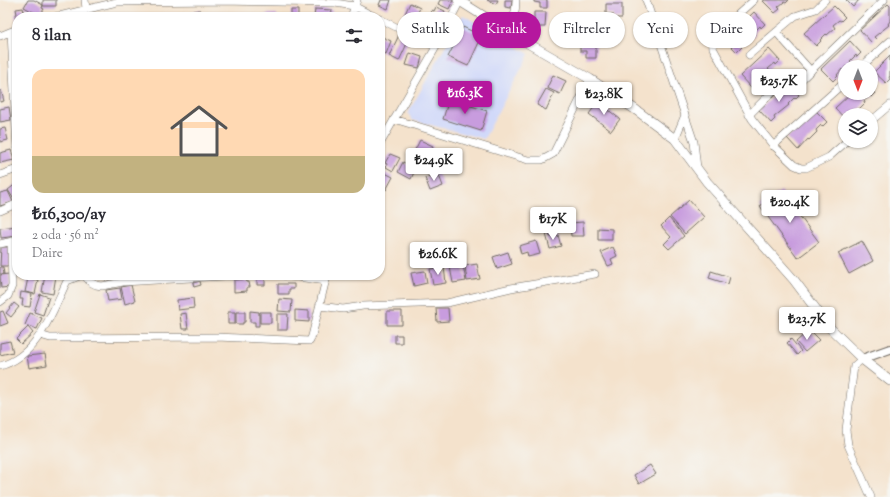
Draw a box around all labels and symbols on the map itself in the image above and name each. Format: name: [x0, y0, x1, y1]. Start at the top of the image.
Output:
north arrow: [838, 60, 878, 100]
pin: ₺25.7K: [746, 69, 812, 103]
pin: ₺16.3K: [432, 81, 498, 115]
pin: ₺23.8K: [571, 82, 637, 116]
pin: ₺24.9K: [401, 148, 467, 182]
pin: ₺20.4K: [757, 190, 823, 224]
pin: ₺17K: [529, 207, 577, 241]
pin: ₺26.6K: [405, 242, 471, 276]
pin: ₺23.7K: [774, 307, 840, 341]

